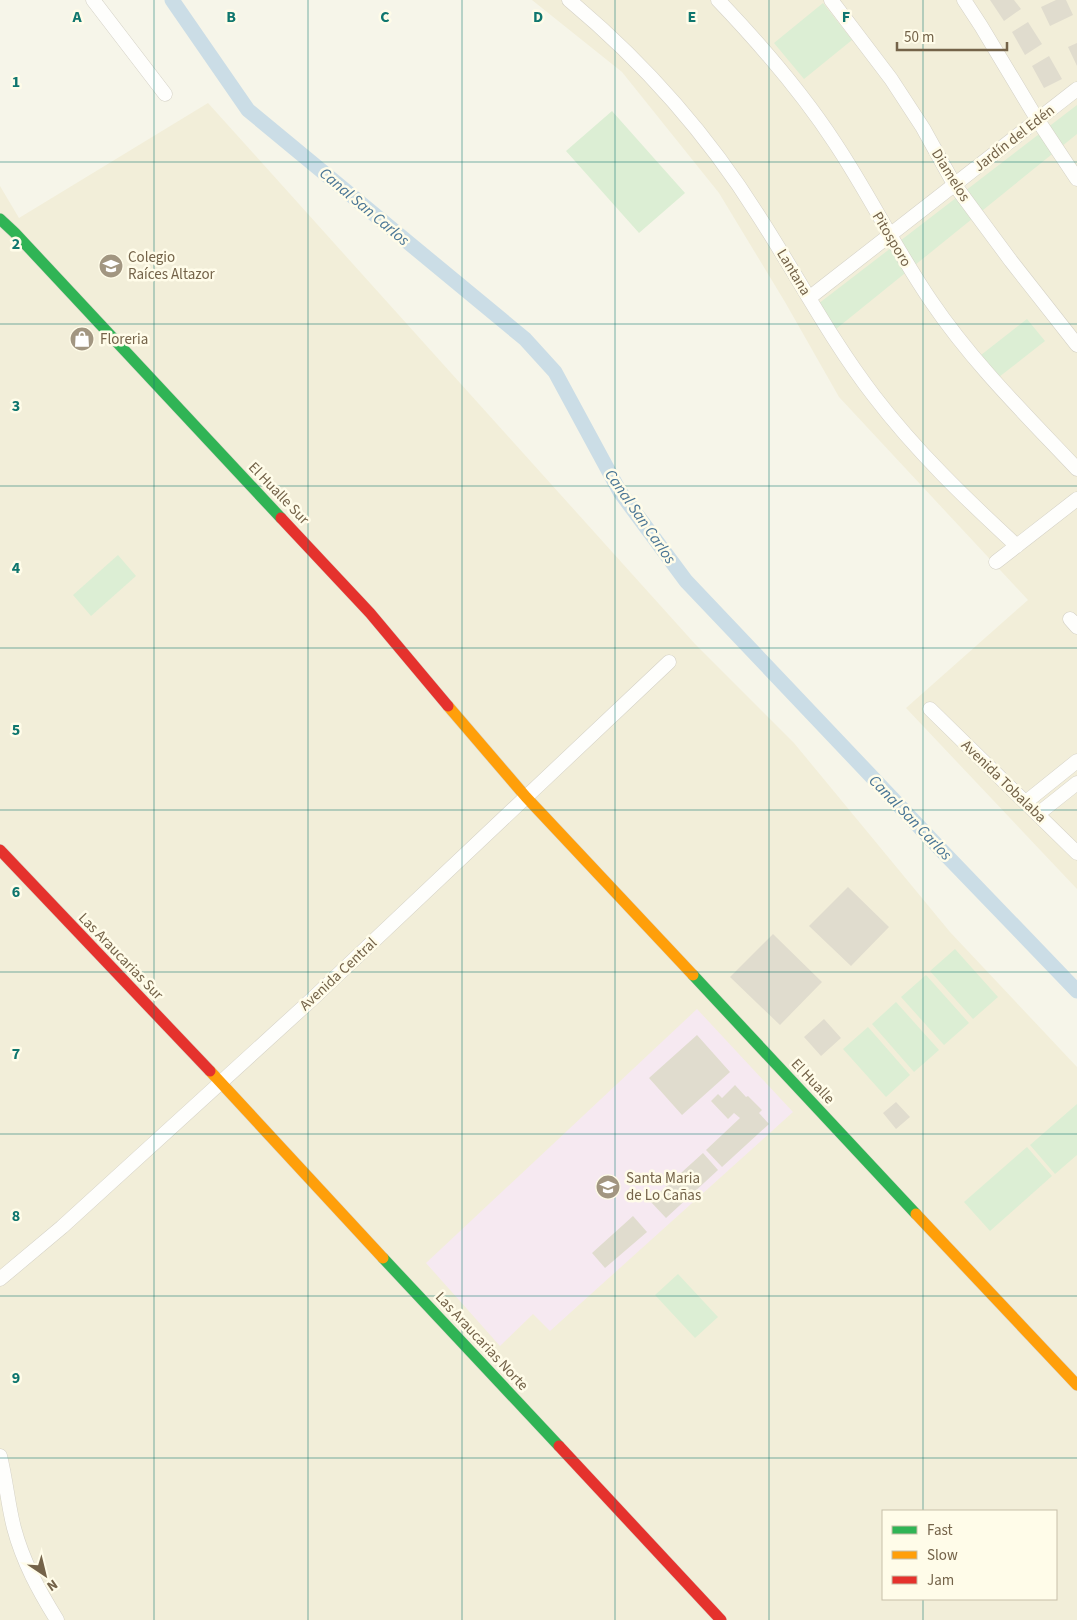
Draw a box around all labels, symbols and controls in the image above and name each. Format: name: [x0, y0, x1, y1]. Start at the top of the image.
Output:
text: A: [71, 6, 82, 28]
text: B: [226, 6, 236, 28]
text: C: [380, 6, 390, 28]
text: D: [533, 6, 543, 28]
text: E: [688, 6, 696, 28]
text: F: [842, 6, 850, 28]
scale bar: [897, 20, 1007, 52]
text: 50 m: [904, 27, 934, 48]
text: 1: [12, 71, 20, 93]
street label: Jardín del Edén: [969, 100, 1059, 177]
street label: Diamelos: [926, 145, 975, 206]
water label: Canal San Carlos: [315, 163, 414, 251]
street label: Pitosporo: [867, 208, 916, 271]
text: 2: [12, 233, 20, 255]
street label: Lantana: [771, 245, 816, 300]
place label: Colegio Raíces Altazor: [128, 247, 216, 285]
school or university icon: Colegio Raíces Altazor: [98, 253, 124, 279]
shop icon: Floreria: [69, 326, 95, 352]
place label: Floreria: [100, 329, 148, 350]
text: 3: [12, 395, 20, 417]
street label: El Hualle Sur: [243, 457, 314, 530]
water label: Canal San Carlos: [599, 465, 681, 569]
text: 4: [12, 557, 21, 579]
text: 5: [12, 719, 20, 741]
street label: Avenida Tobalaba: [956, 735, 1051, 827]
water label: Canal San Carlos: [864, 770, 957, 866]
text: 6: [12, 881, 20, 903]
street label: Las Araucarias Sur: [73, 908, 168, 1005]
street label: Avenida Central: [295, 933, 382, 1016]
text: 7: [12, 1043, 20, 1065]
street label: El Hualle: [786, 1054, 839, 1109]
place label: Santa Maria de Lo Cañas: [626, 1168, 701, 1206]
school or university icon: Santa Maria de Lo Cañas: [595, 1174, 621, 1200]
text: 8: [12, 1205, 20, 1227]
street label: Las Araucarias Norte: [430, 1287, 533, 1395]
text: 9: [12, 1367, 20, 1389]
legend: [882, 1510, 1057, 1600]
text: Fast: [927, 1520, 953, 1541]
text: Slow: [927, 1545, 958, 1566]
north arrow: [20, 1550, 70, 1600]
text: Jam: [927, 1570, 954, 1591]
text: N: [42, 1574, 61, 1596]

